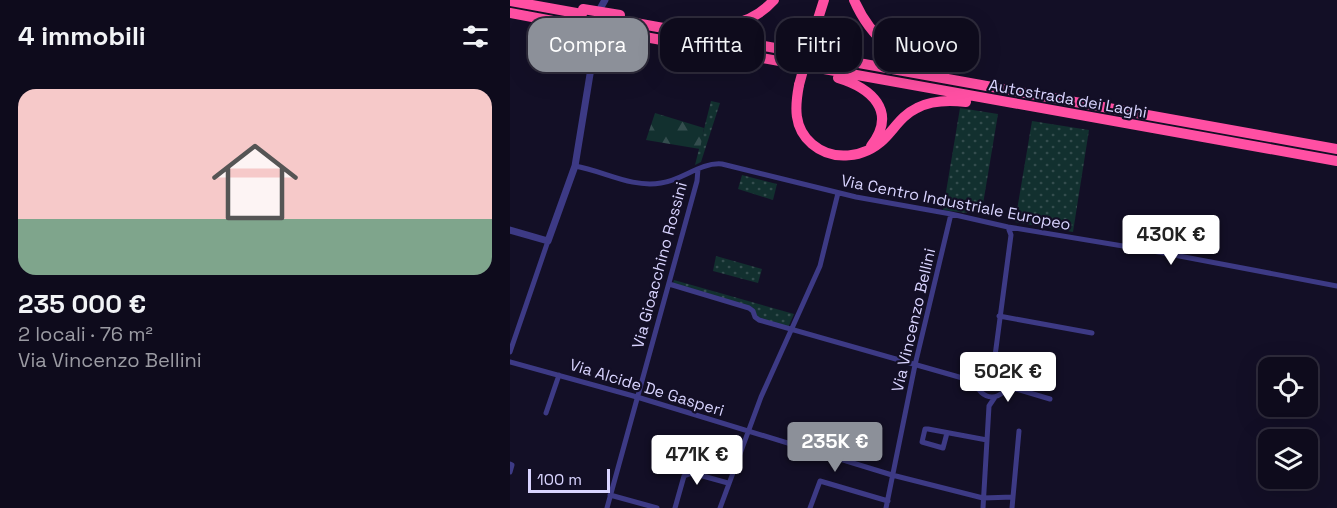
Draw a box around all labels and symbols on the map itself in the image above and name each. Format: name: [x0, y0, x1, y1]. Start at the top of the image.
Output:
street label: Autostrada dei Laghi: [987, 74, 1149, 123]
street label: Via Centro Industriale Europeo: [839, 170, 1073, 235]
street label: Via Gioacchino Rossini: [627, 180, 692, 351]
pin: 430K €: [1122, 215, 1220, 266]
street label: Via Vincenzo Bellini: [887, 246, 940, 394]
pin: 502K €: [959, 352, 1057, 403]
street label: Via Alcide De Gasperi: [567, 354, 727, 421]
pin: 235K €: [786, 422, 884, 473]
pin: 471K €: [648, 435, 746, 486]
scale bar: [528, 466, 610, 494]

